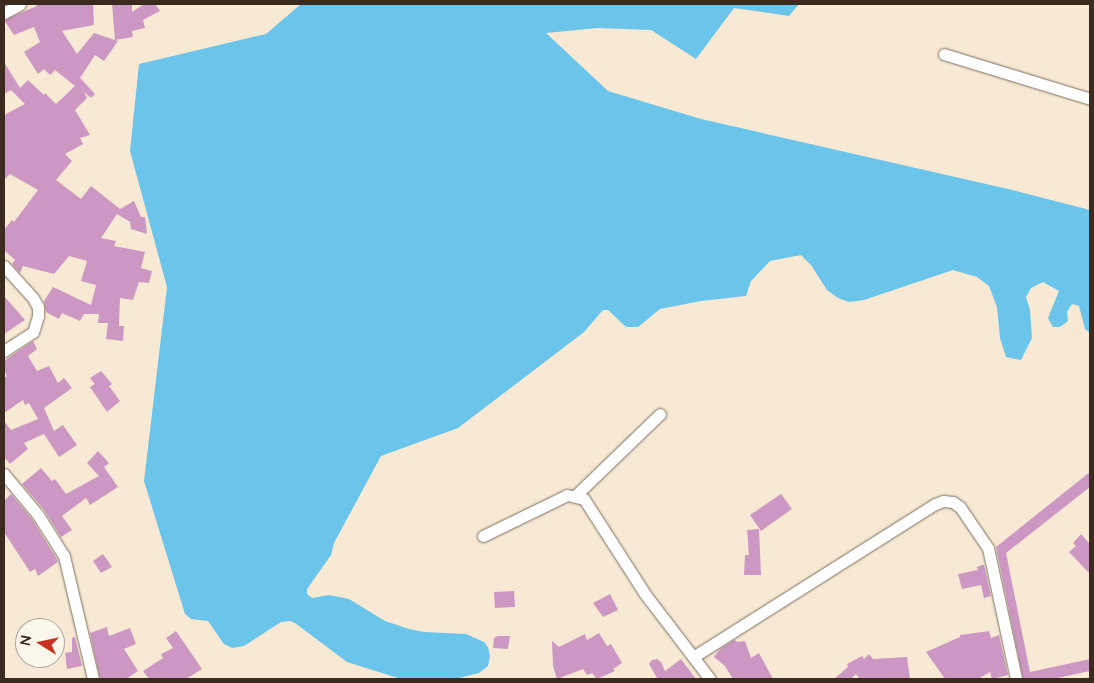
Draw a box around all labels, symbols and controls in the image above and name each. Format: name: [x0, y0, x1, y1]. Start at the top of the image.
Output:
north arrow: [15, 618, 65, 668]
text: N: [16, 635, 37, 647]

